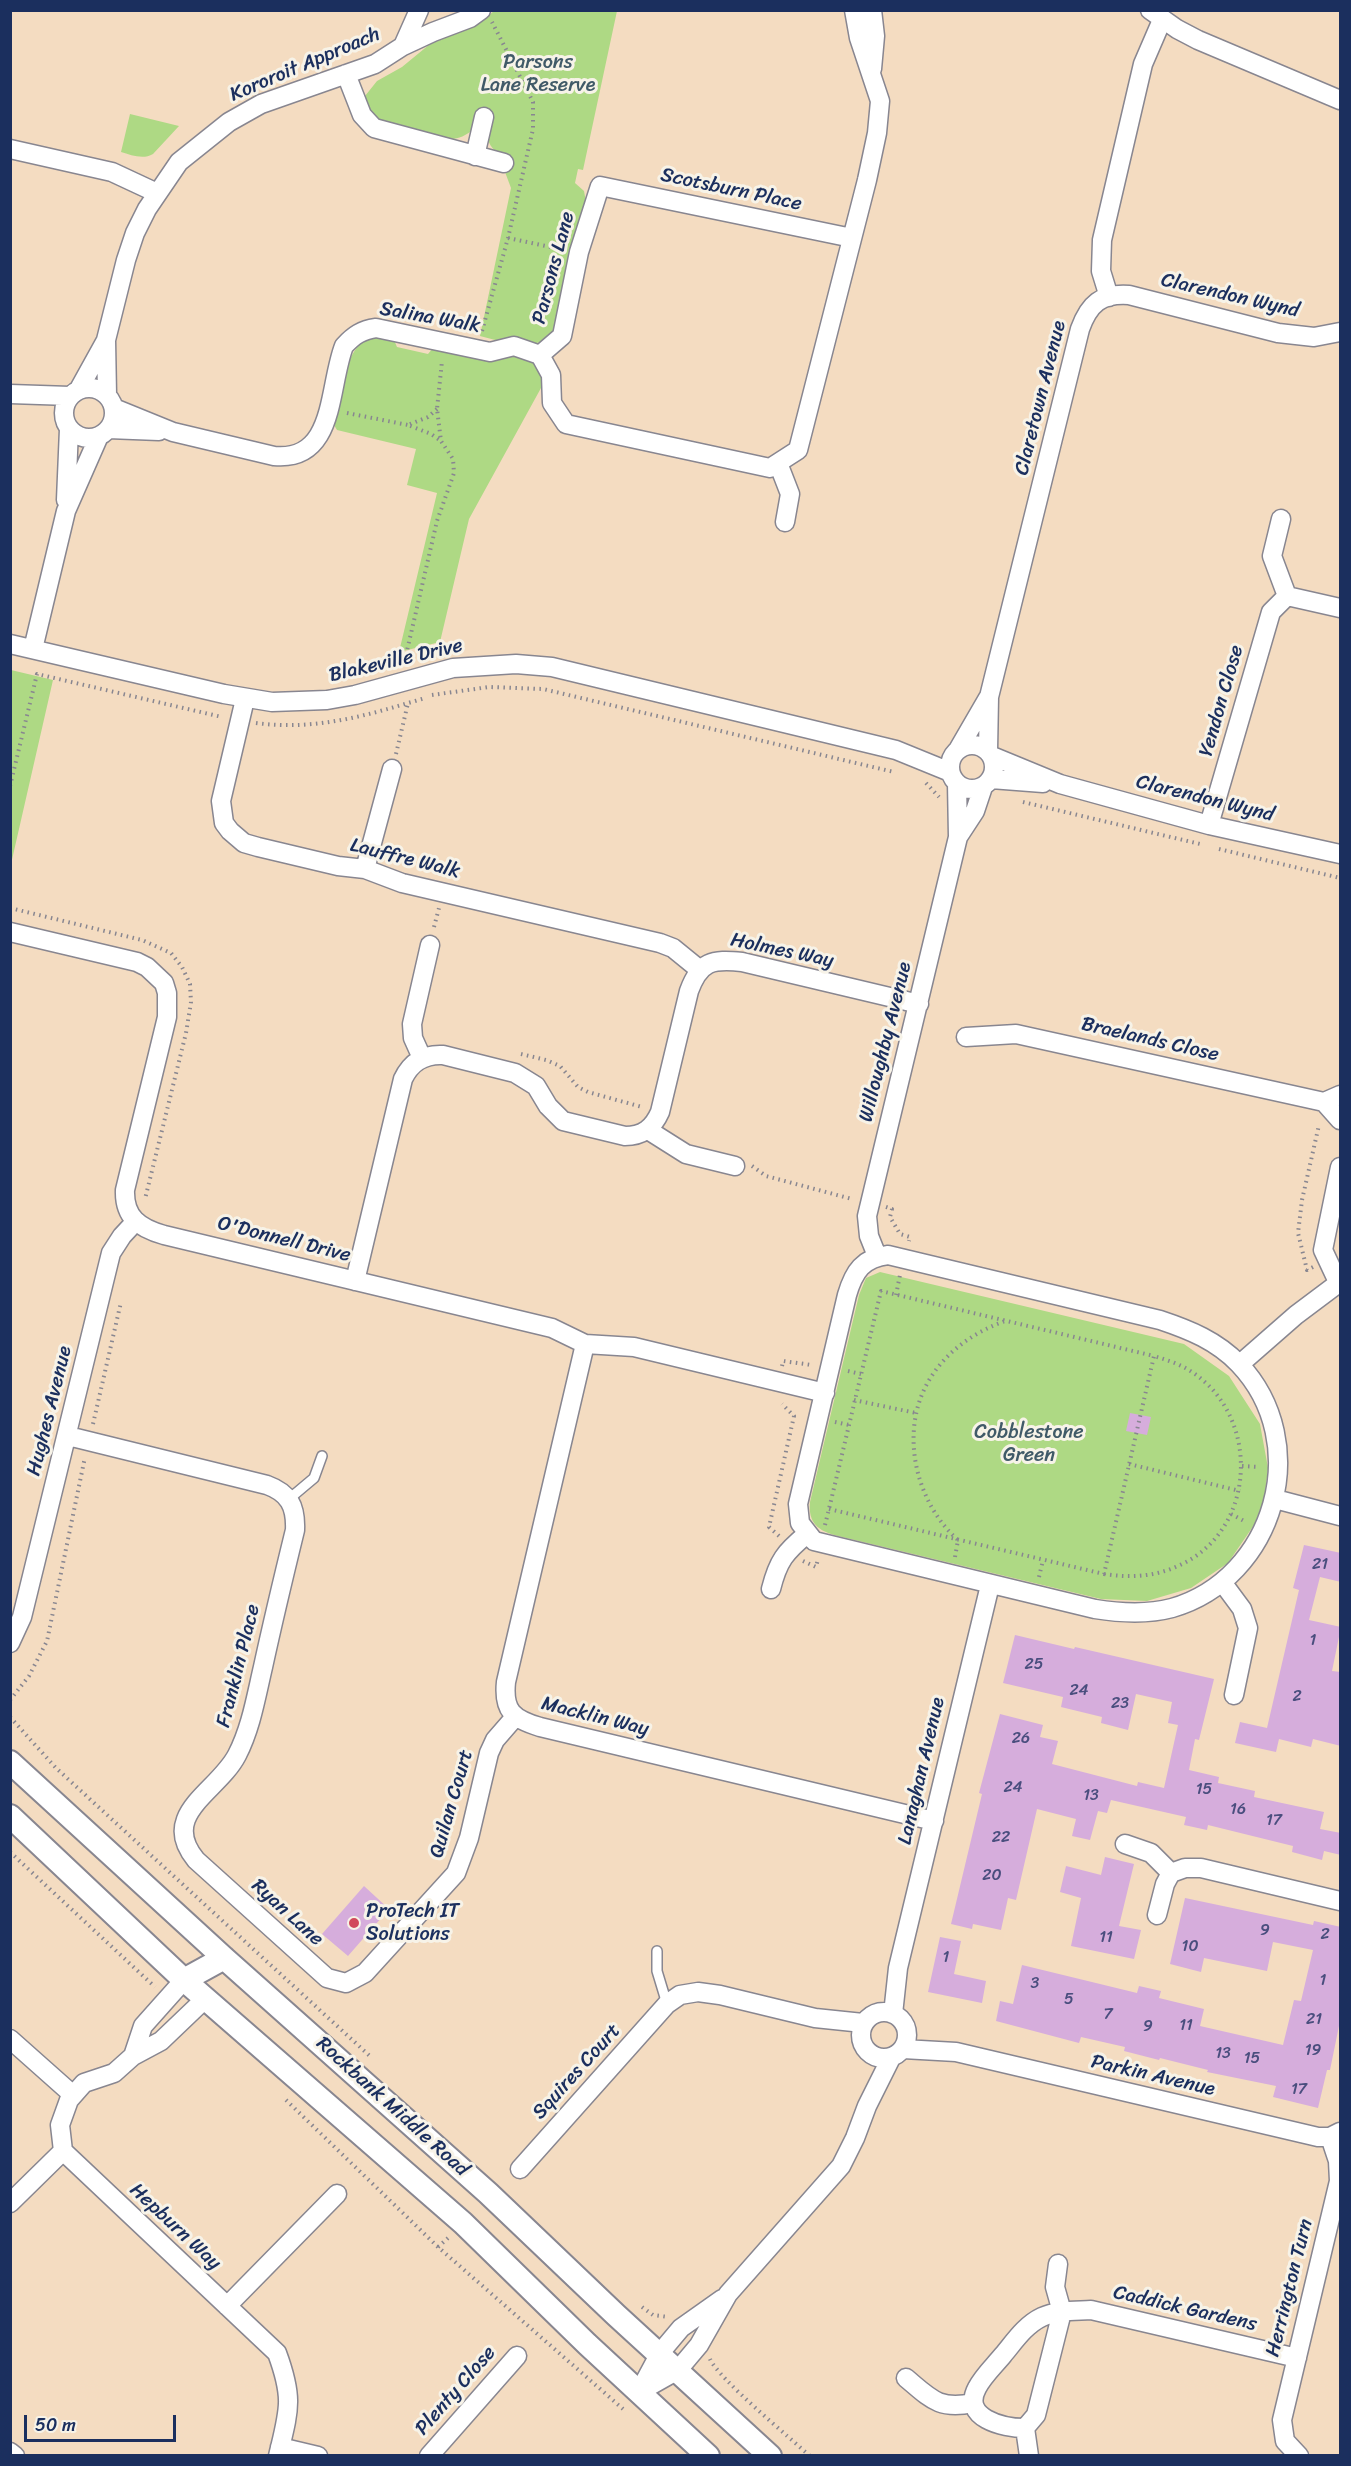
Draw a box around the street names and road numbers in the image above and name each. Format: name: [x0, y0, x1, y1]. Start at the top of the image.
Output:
street label: Kororoit Approach: [226, 23, 384, 107]
street label: Scotsburn Place: [658, 163, 804, 217]
street label: Parsons Lane: [527, 209, 581, 327]
street label: Clarendon Wynd: [1159, 268, 1301, 324]
street label: Salina Walk: [378, 297, 482, 339]
street label: Claretown Avenue: [1010, 318, 1072, 478]
street label: Blakeville Drive: [327, 634, 465, 688]
street label: Yendon Close: [1195, 643, 1249, 759]
street label: Clarendon Wynd: [1134, 770, 1276, 828]
street label: Lauffre Walk: [347, 834, 463, 884]
street label: Holmes Way: [728, 928, 836, 974]
street label: Willoughby Avenue: [855, 960, 917, 1124]
street label: Braelands Close: [1079, 1013, 1221, 1067]
street label: O'Donnell Drive: [215, 1212, 353, 1268]
street label: Hughes Avenue: [22, 1344, 78, 1478]
street label: Franklin Place: [212, 1602, 266, 1730]
street label: Macklin Way: [539, 1692, 651, 1742]
street label: Lanaghan Avenue: [893, 1695, 951, 1847]
street label: Quilan Court: [425, 1747, 479, 1861]
street label: Ryan Lane: [246, 1874, 328, 1952]
street label: Squires Court: [528, 2019, 626, 2125]
street label: Rockbank Middle Road: [311, 2032, 473, 2182]
street label: Parkin Avenue: [1089, 2050, 1217, 2102]
street label: Hepburn Way: [124, 2179, 226, 2275]
street label: Herrington Turn: [1261, 2217, 1319, 2359]
street label: Caddick Gardens: [1111, 2281, 1259, 2337]
street label: Plenty Close: [411, 2341, 501, 2441]

